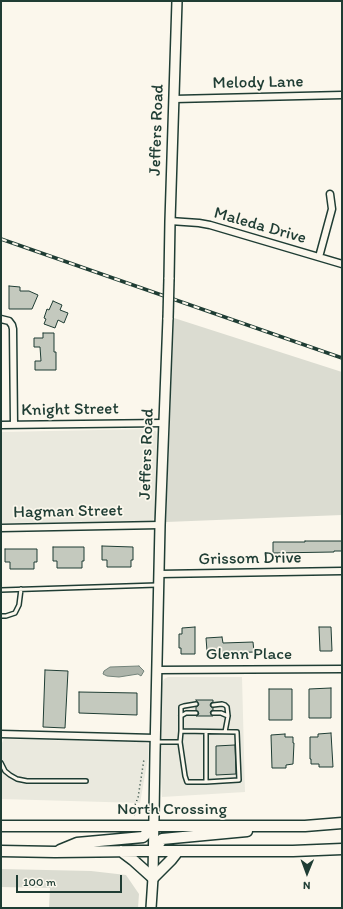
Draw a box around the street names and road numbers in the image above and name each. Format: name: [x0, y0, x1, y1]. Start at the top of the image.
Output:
street label: Melody Lane: [212, 72, 304, 94]
street label: Jeffers Road: [145, 84, 169, 176]
street label: Maleda Drive: [211, 203, 309, 249]
street label: Knight Street: [21, 399, 119, 421]
street label: Jeffers Road: [135, 408, 159, 500]
street label: Hagman Street: [13, 501, 123, 523]
street label: Grissom Drive: [198, 548, 302, 570]
street label: Glenn Place: [206, 645, 292, 665]
street label: North Crossing: [117, 800, 227, 820]

